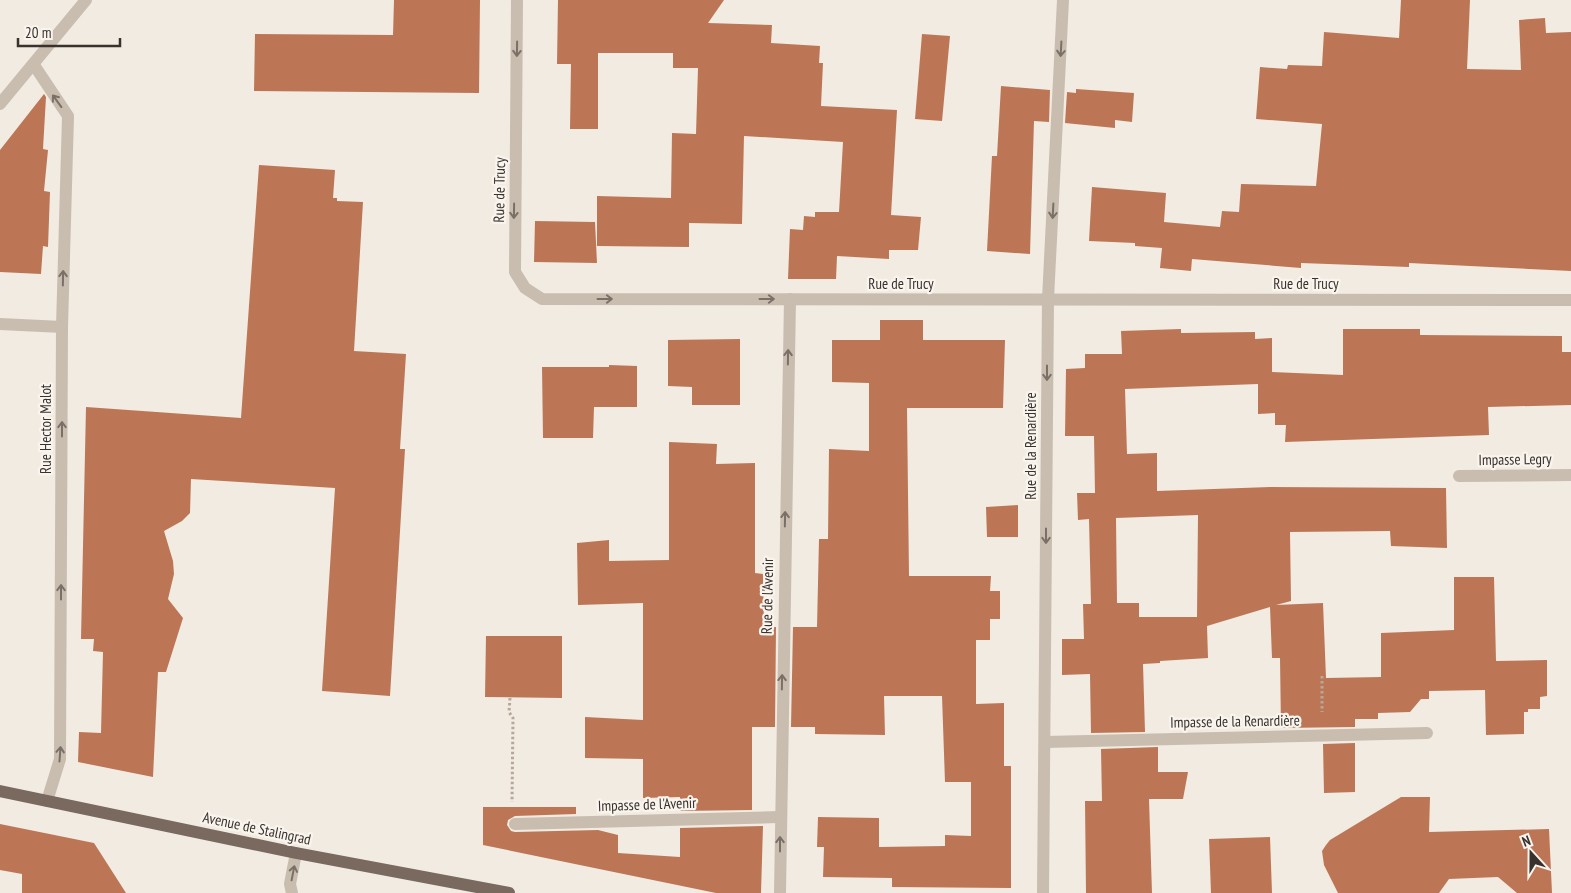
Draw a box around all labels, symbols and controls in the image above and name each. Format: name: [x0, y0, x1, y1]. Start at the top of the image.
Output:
scale bar: [18, 15, 120, 47]
text: 20 m: [25, 23, 51, 42]
one-way arrow: [512, 40, 522, 56]
one-way arrow: [1056, 40, 1065, 56]
one-way arrow: [52, 95, 62, 109]
street label: Rue de Trucy: [489, 157, 509, 223]
one-way arrow: [1048, 202, 1058, 219]
one-way arrow: [510, 203, 519, 219]
one-way arrow: [59, 270, 68, 286]
street label: Rue de Trucy: [868, 274, 934, 293]
street label: Rue de Trucy: [1273, 274, 1339, 293]
one-way arrow: [596, 294, 612, 304]
one-way arrow: [758, 294, 775, 304]
one-way arrow: [783, 349, 793, 366]
one-way arrow: [1042, 365, 1052, 381]
street label: Rue Hector Malot: [36, 384, 55, 474]
street label: Rue de la Renardière: [1021, 392, 1040, 500]
one-way arrow: [57, 421, 67, 438]
street label: Impasse Legry: [1478, 449, 1552, 469]
one-way arrow: [780, 512, 790, 528]
one-way arrow: [1041, 528, 1051, 544]
street label: Rue de l'Avenir: [757, 557, 777, 634]
one-way arrow: [56, 584, 66, 600]
one-way arrow: [777, 674, 787, 690]
street label: Impasse de la Renardière: [1170, 710, 1300, 732]
one-way arrow: [55, 746, 64, 762]
street label: Impasse de l'Avenir: [597, 793, 697, 815]
street label: Avenue de Stalingrad: [201, 807, 313, 849]
north arrow: [1506, 828, 1556, 878]
text: N: [1520, 831, 1533, 851]
one-way arrow: [775, 837, 785, 853]
one-way arrow: [288, 865, 298, 881]

